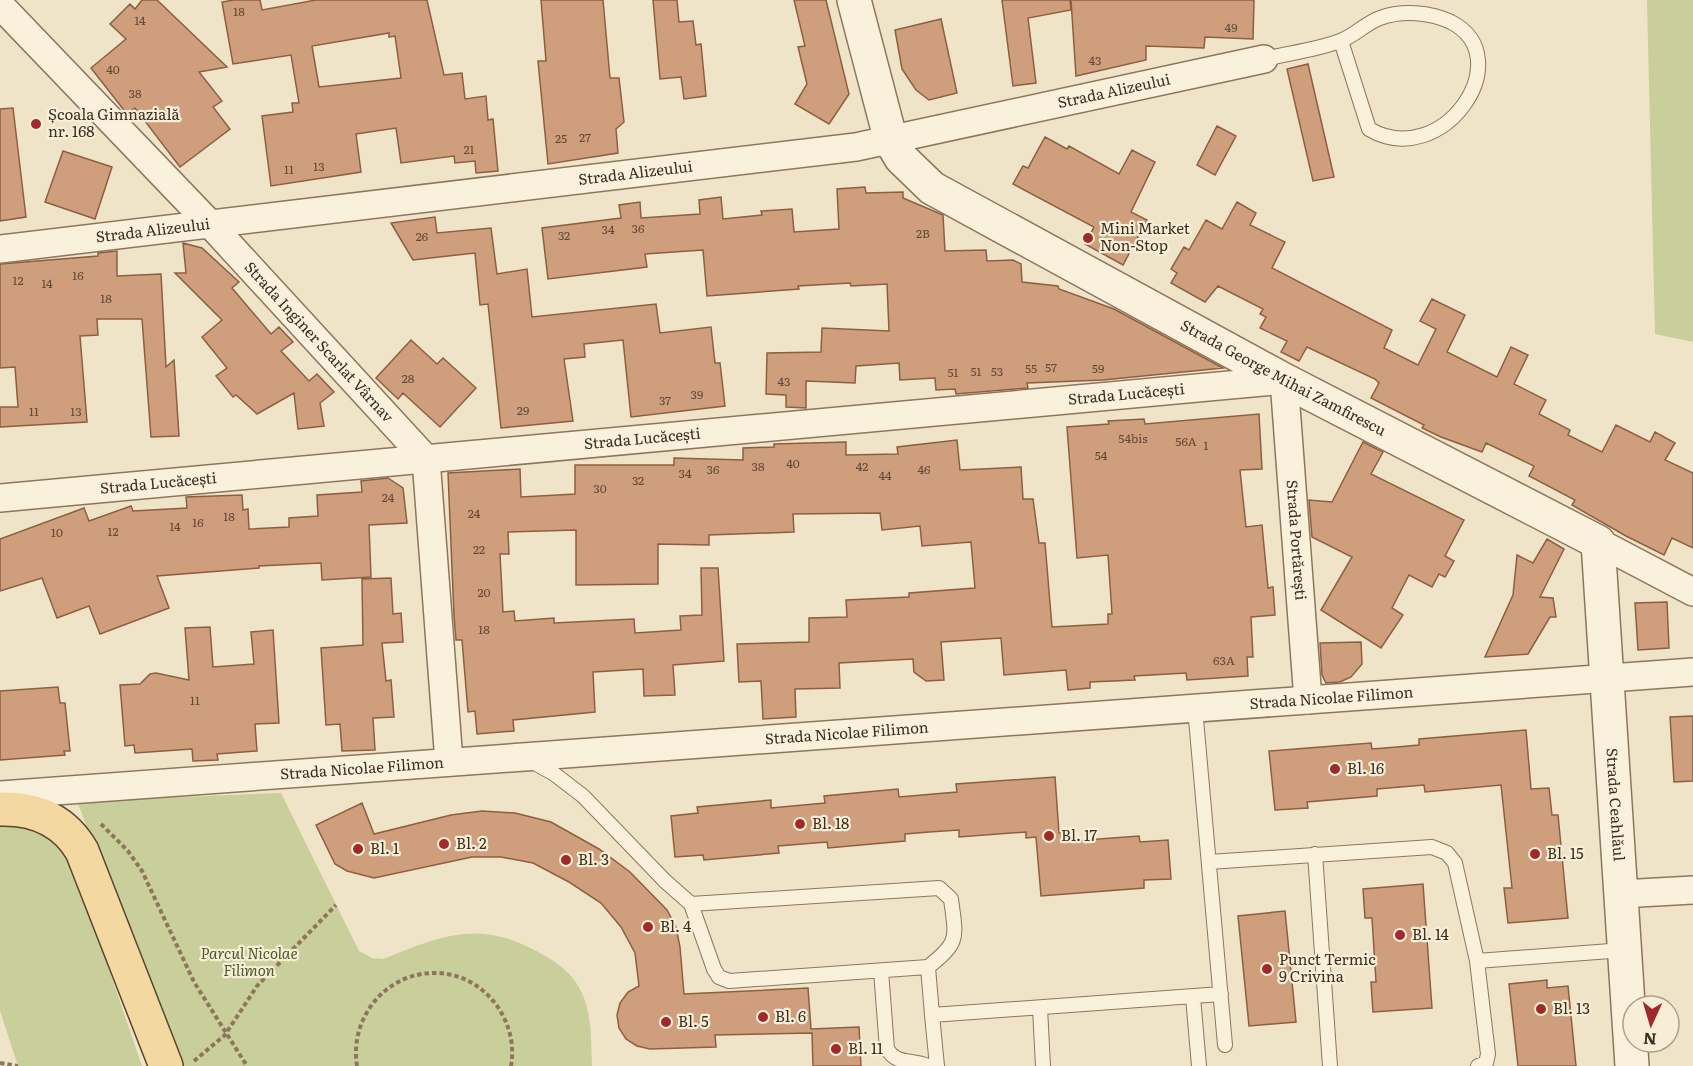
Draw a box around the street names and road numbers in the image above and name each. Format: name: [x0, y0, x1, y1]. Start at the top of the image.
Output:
street label: Strada Alizeului: [1055, 67, 1172, 113]
street label: Strada Alizeului: [577, 154, 694, 190]
street label: Strada Alizeului: [94, 211, 211, 248]
street label: Strada Inginer Scarlat Vârnav: [240, 255, 400, 427]
street label: Strada George Mihai Zamfirescu: [1177, 313, 1391, 441]
street label: Strada Lucăcești: [1067, 376, 1185, 410]
street label: Strada Lucăcești: [583, 421, 701, 454]
street label: Strada Lucăcești: [99, 465, 217, 499]
street label: Strada Portărești: [1282, 479, 1313, 601]
street label: Strada Nicolae Filimon: [1249, 679, 1414, 714]
street label: Strada Nicolae Filimon: [764, 715, 929, 749]
street label: Strada Ceahlăul: [1601, 747, 1632, 862]
street label: Strada Nicolae Filimon: [279, 750, 445, 785]

